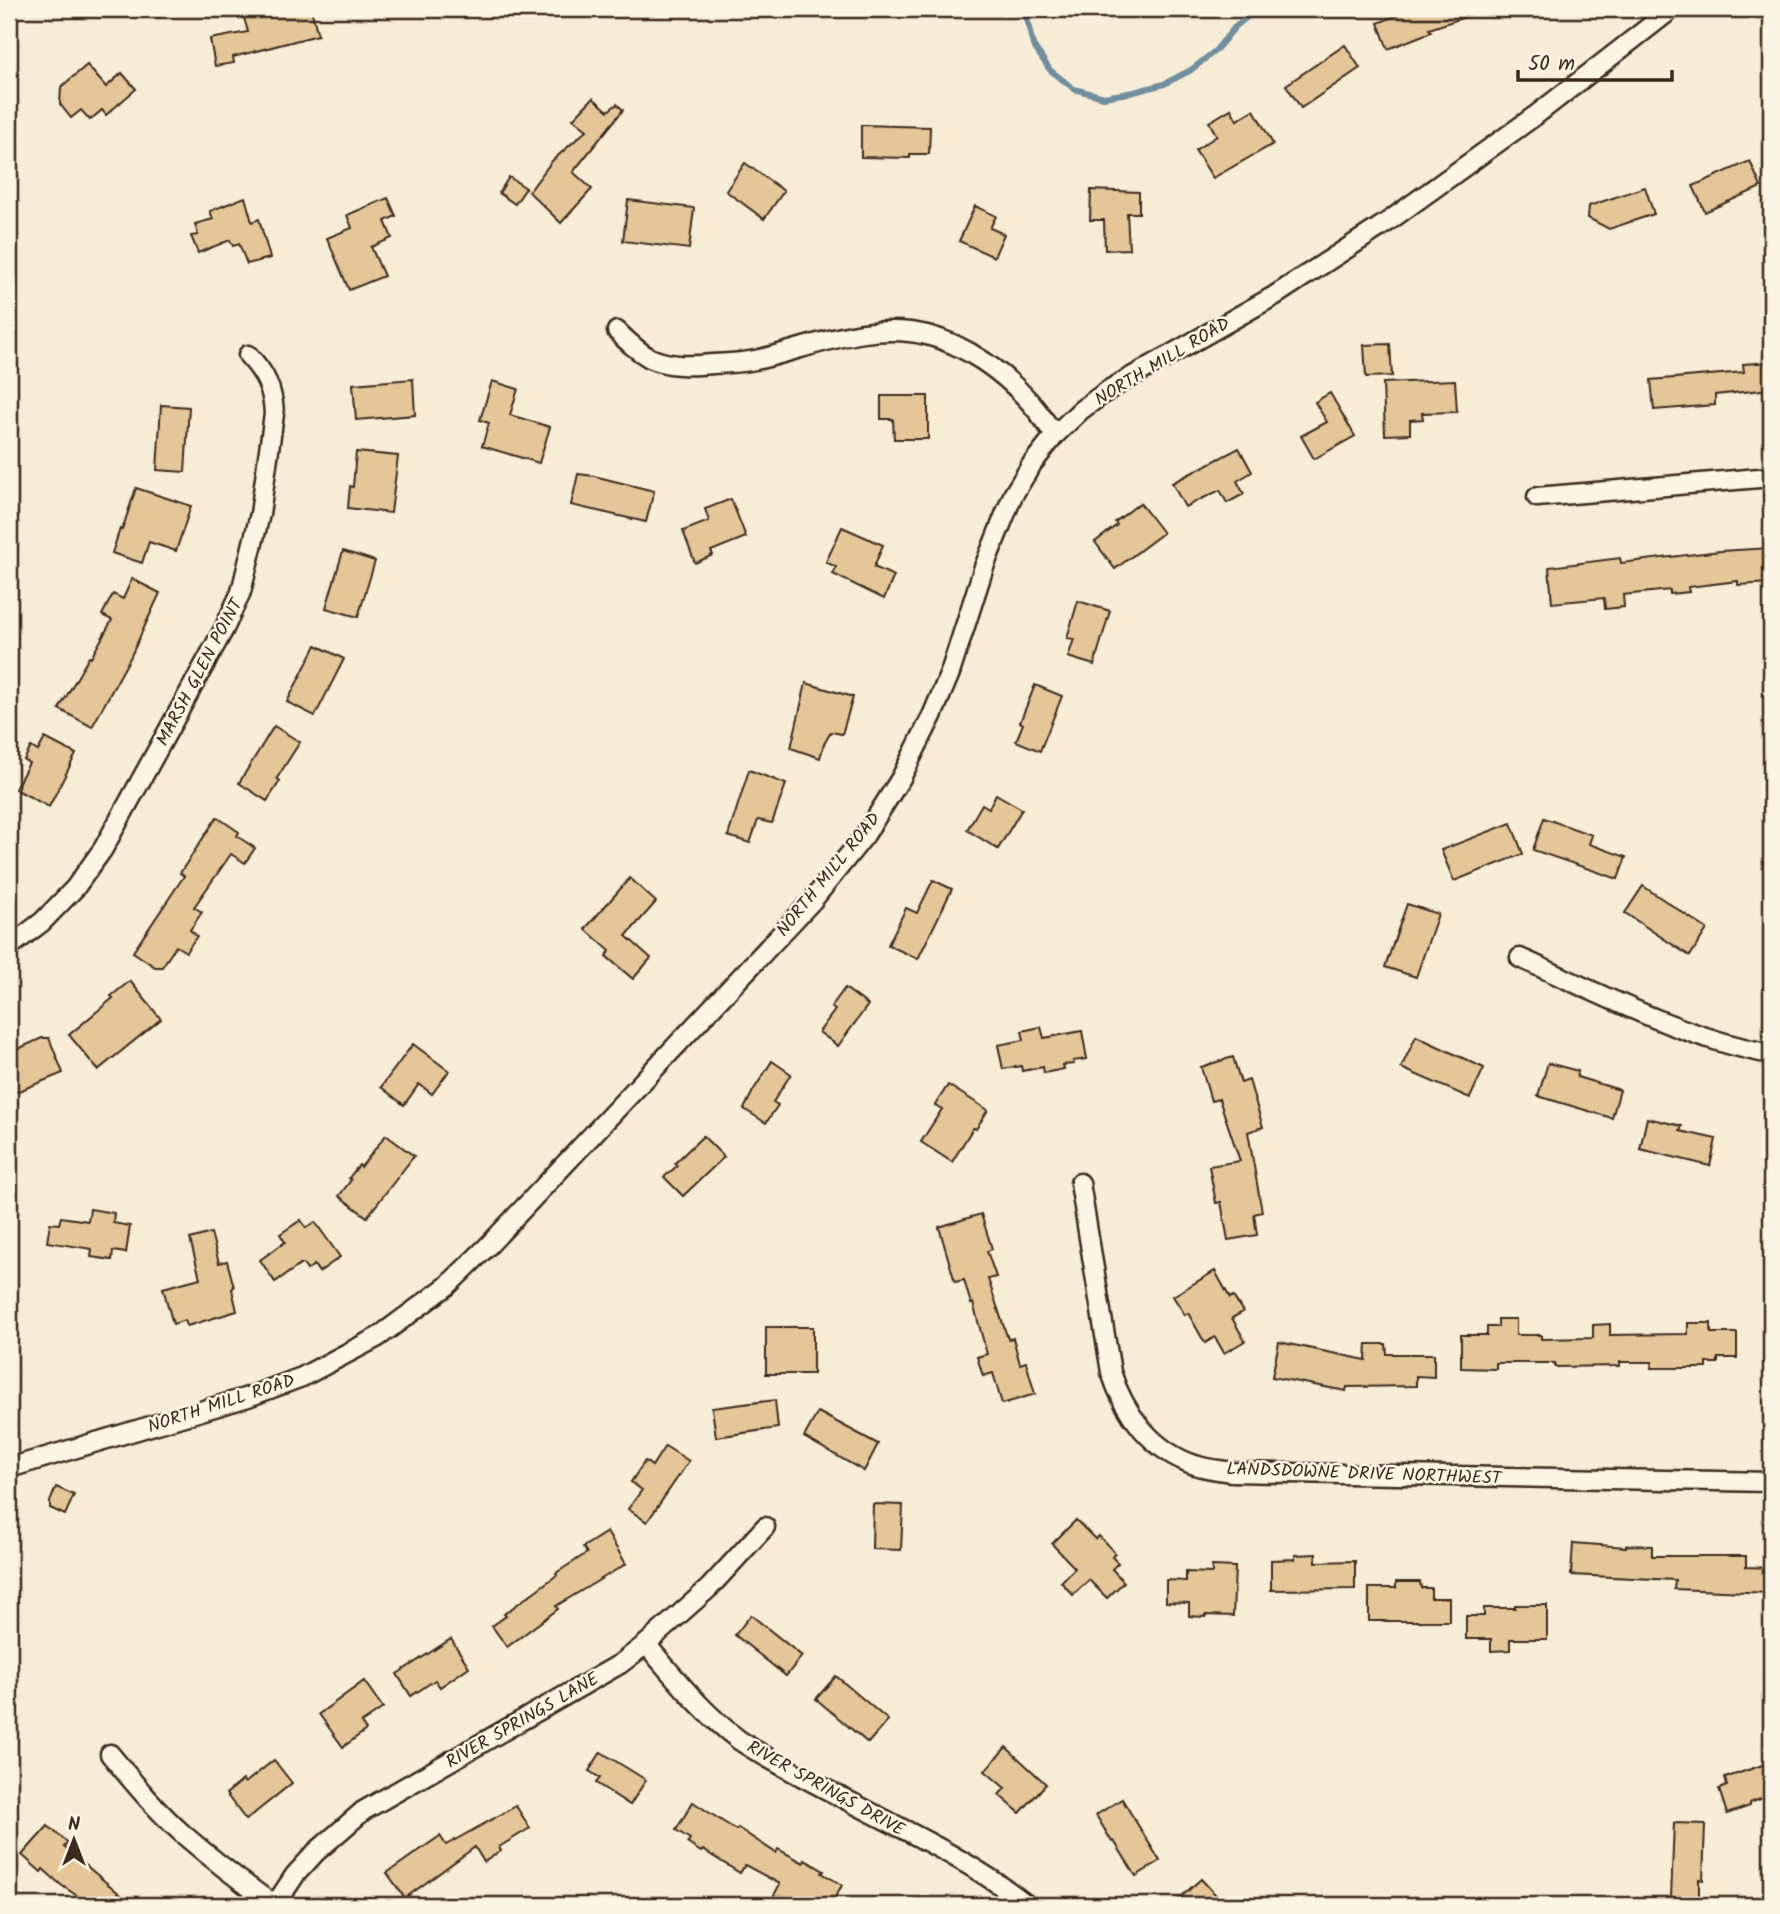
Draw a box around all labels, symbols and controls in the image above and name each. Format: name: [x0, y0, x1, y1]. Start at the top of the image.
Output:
scale bar: [1518, 38, 1672, 82]
text: 50 m: [1528, 48, 1575, 81]
street label: NORTH MILL ROAD: [1090, 310, 1236, 414]
street label: MARSH GLEN POINT: [149, 593, 252, 752]
street label: NORTH MILL ROAD: [770, 806, 889, 944]
street label: NORTH MILL ROAD: [144, 1367, 299, 1442]
street label: LANDSDOWNE DRIVE NORTHWEST: [1226, 1455, 1503, 1494]
street label: RIVER SPRINGS LANE: [441, 1665, 605, 1777]
street label: RIVER SPRINGS DRIVE: [741, 1734, 910, 1845]
north arrow: [38, 1806, 108, 1876]
text: N: [68, 1810, 80, 1840]

